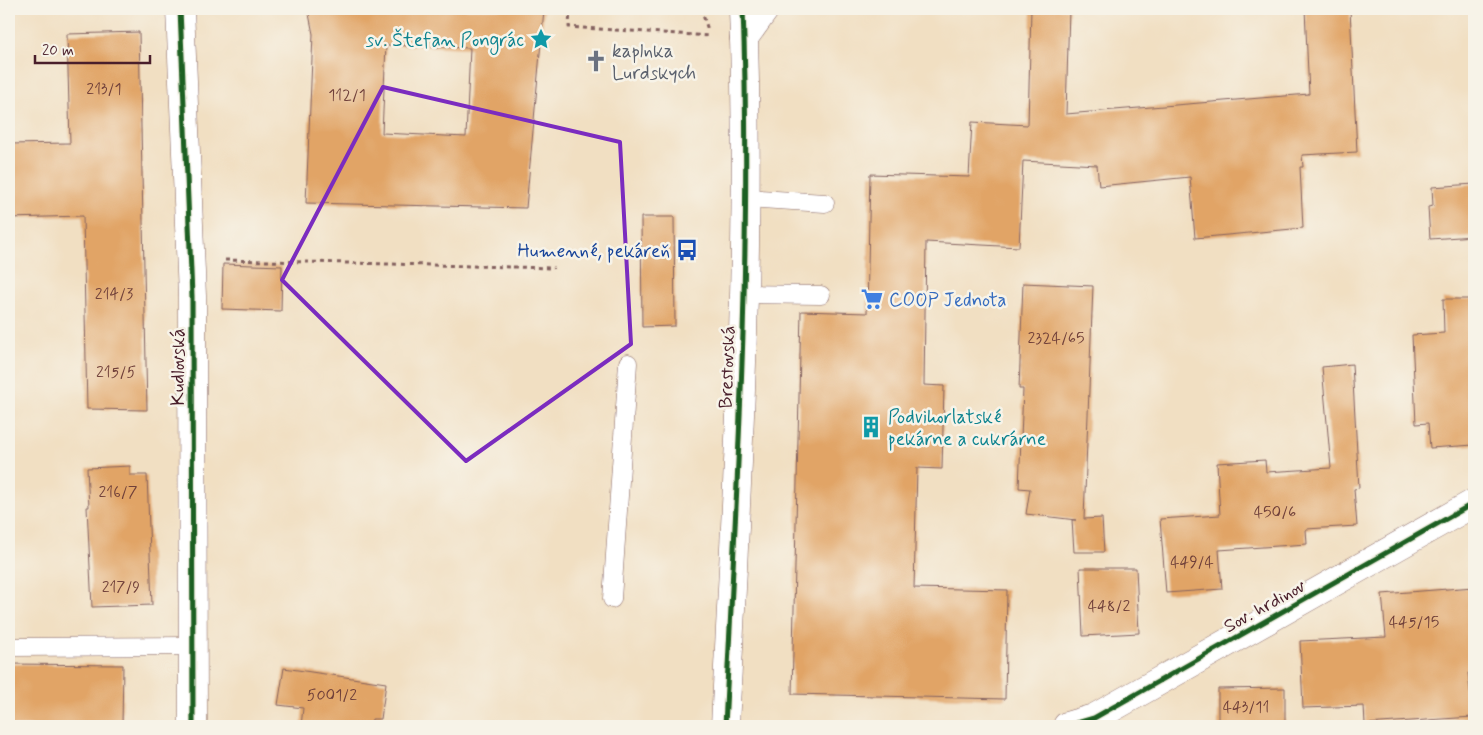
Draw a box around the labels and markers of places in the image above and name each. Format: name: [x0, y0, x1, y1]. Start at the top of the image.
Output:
place icon: sv. Štefan Pongrác: [528, 26, 554, 52]
place label: sv. Štefan Pongrác: [366, 28, 524, 55]
place label: kaplnka Lurdskych: [612, 39, 696, 86]
church icon: kaplnka Lurdskych: [583, 48, 609, 74]
bus stop icon: Humenné, pekáreň: [674, 237, 700, 263]
place label: Humenné, pekáreň: [517, 239, 670, 264]
supermarket icon: COOP Jednota: [859, 286, 885, 312]
place label: COOP Jednota: [889, 288, 1007, 313]
place label: Podvihorlatské pekárne a cukrárne: [888, 405, 1046, 452]
building icon: Podvihorlatské pekárne a cukrárne: [858, 414, 884, 440]

